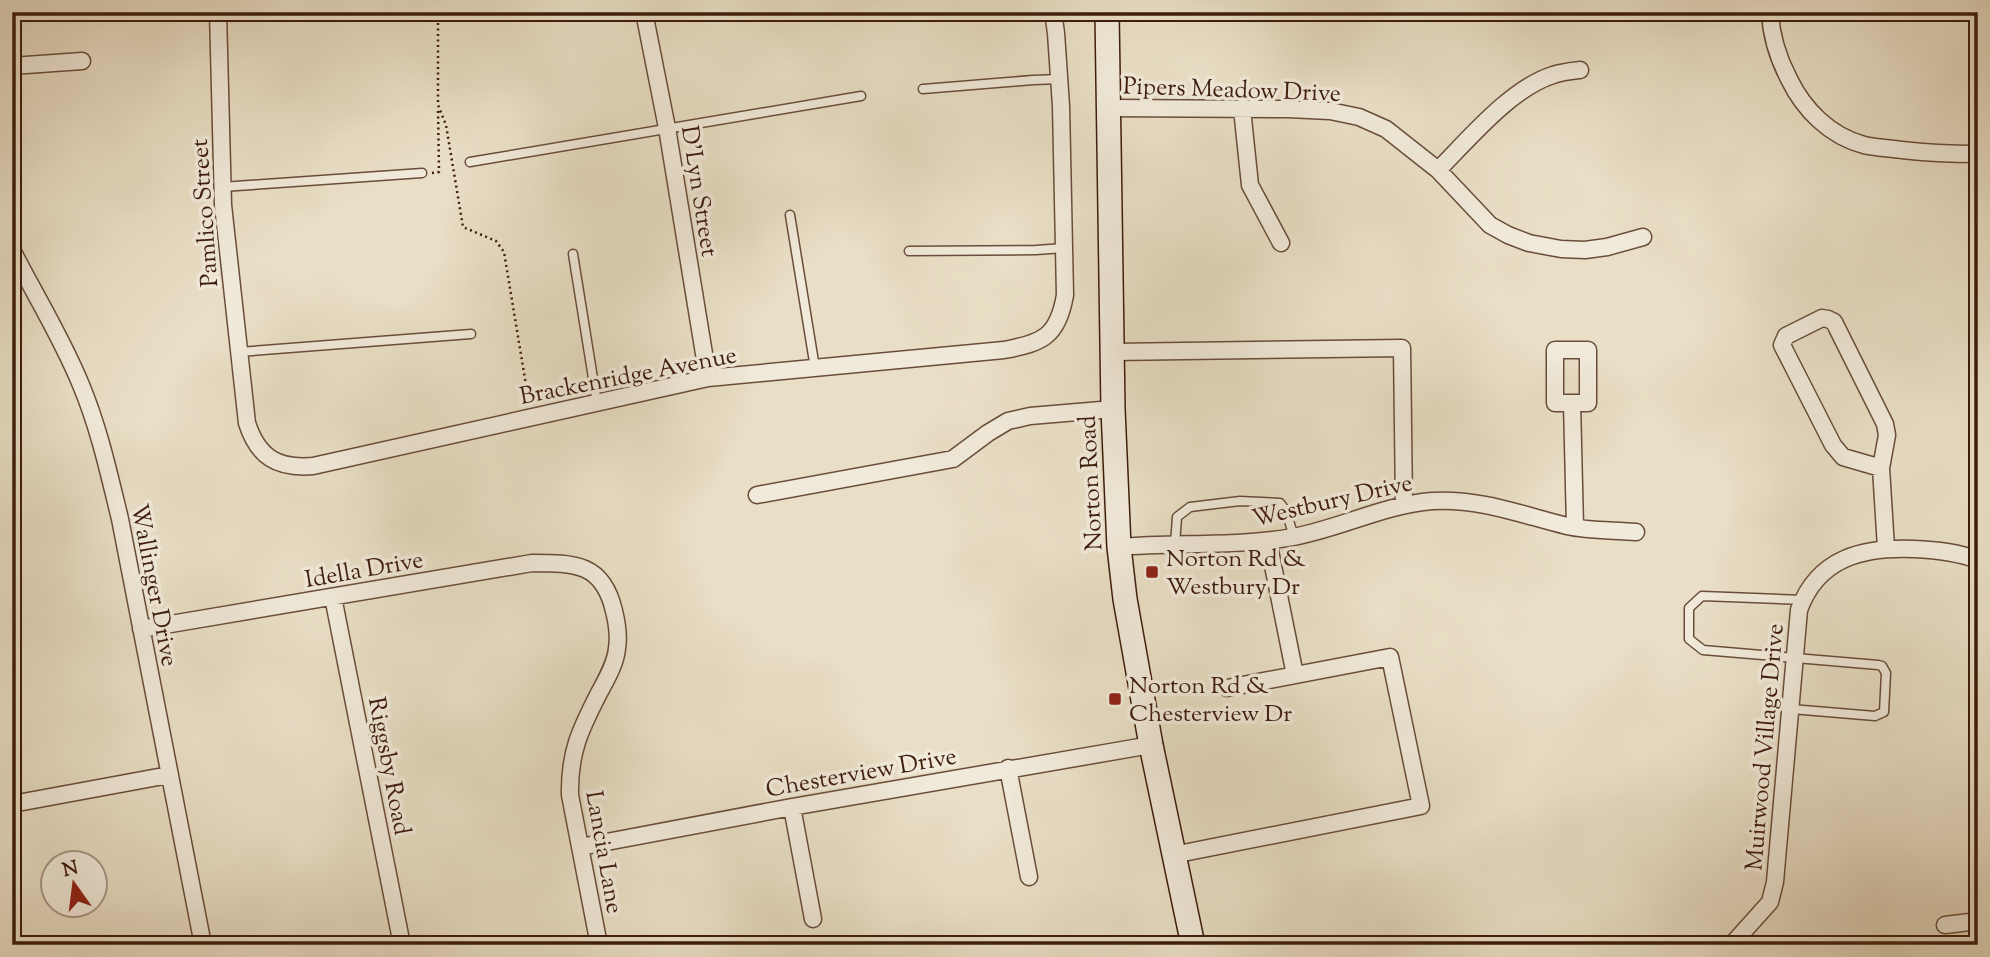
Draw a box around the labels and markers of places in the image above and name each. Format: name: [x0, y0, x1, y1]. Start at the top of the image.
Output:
place label: Norton Rd & Westbury Dr: [1166, 543, 1306, 605]
marker: Norton Rd & Westbury Dr: [1144, 564, 1160, 580]
place label: Norton Rd & Chesterview Dr: [1129, 670, 1292, 732]
marker: Norton Rd & Chesterview Dr: [1107, 691, 1123, 707]

